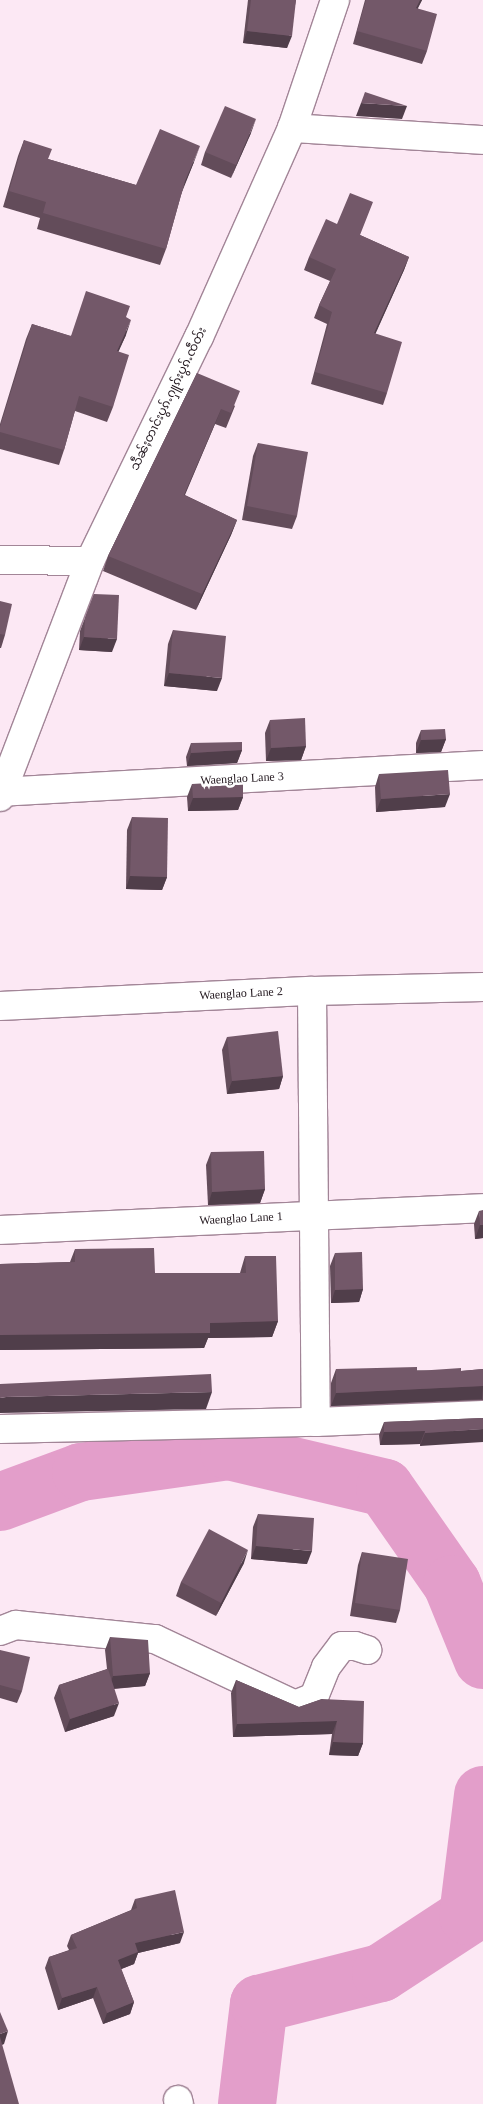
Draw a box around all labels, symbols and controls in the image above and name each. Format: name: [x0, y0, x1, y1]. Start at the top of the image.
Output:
street label: သဵၼ်ႈတၢင်းပွၵ်ႉႁူၵ်းပွၵ်ႉၸဵတ်း: [128, 325, 210, 473]
street label: Waenglao Lane 3: [200, 770, 284, 788]
street label: Waenglao Lane 2: [199, 985, 283, 1003]
street label: Waenglao Lane 1: [199, 1210, 283, 1228]

